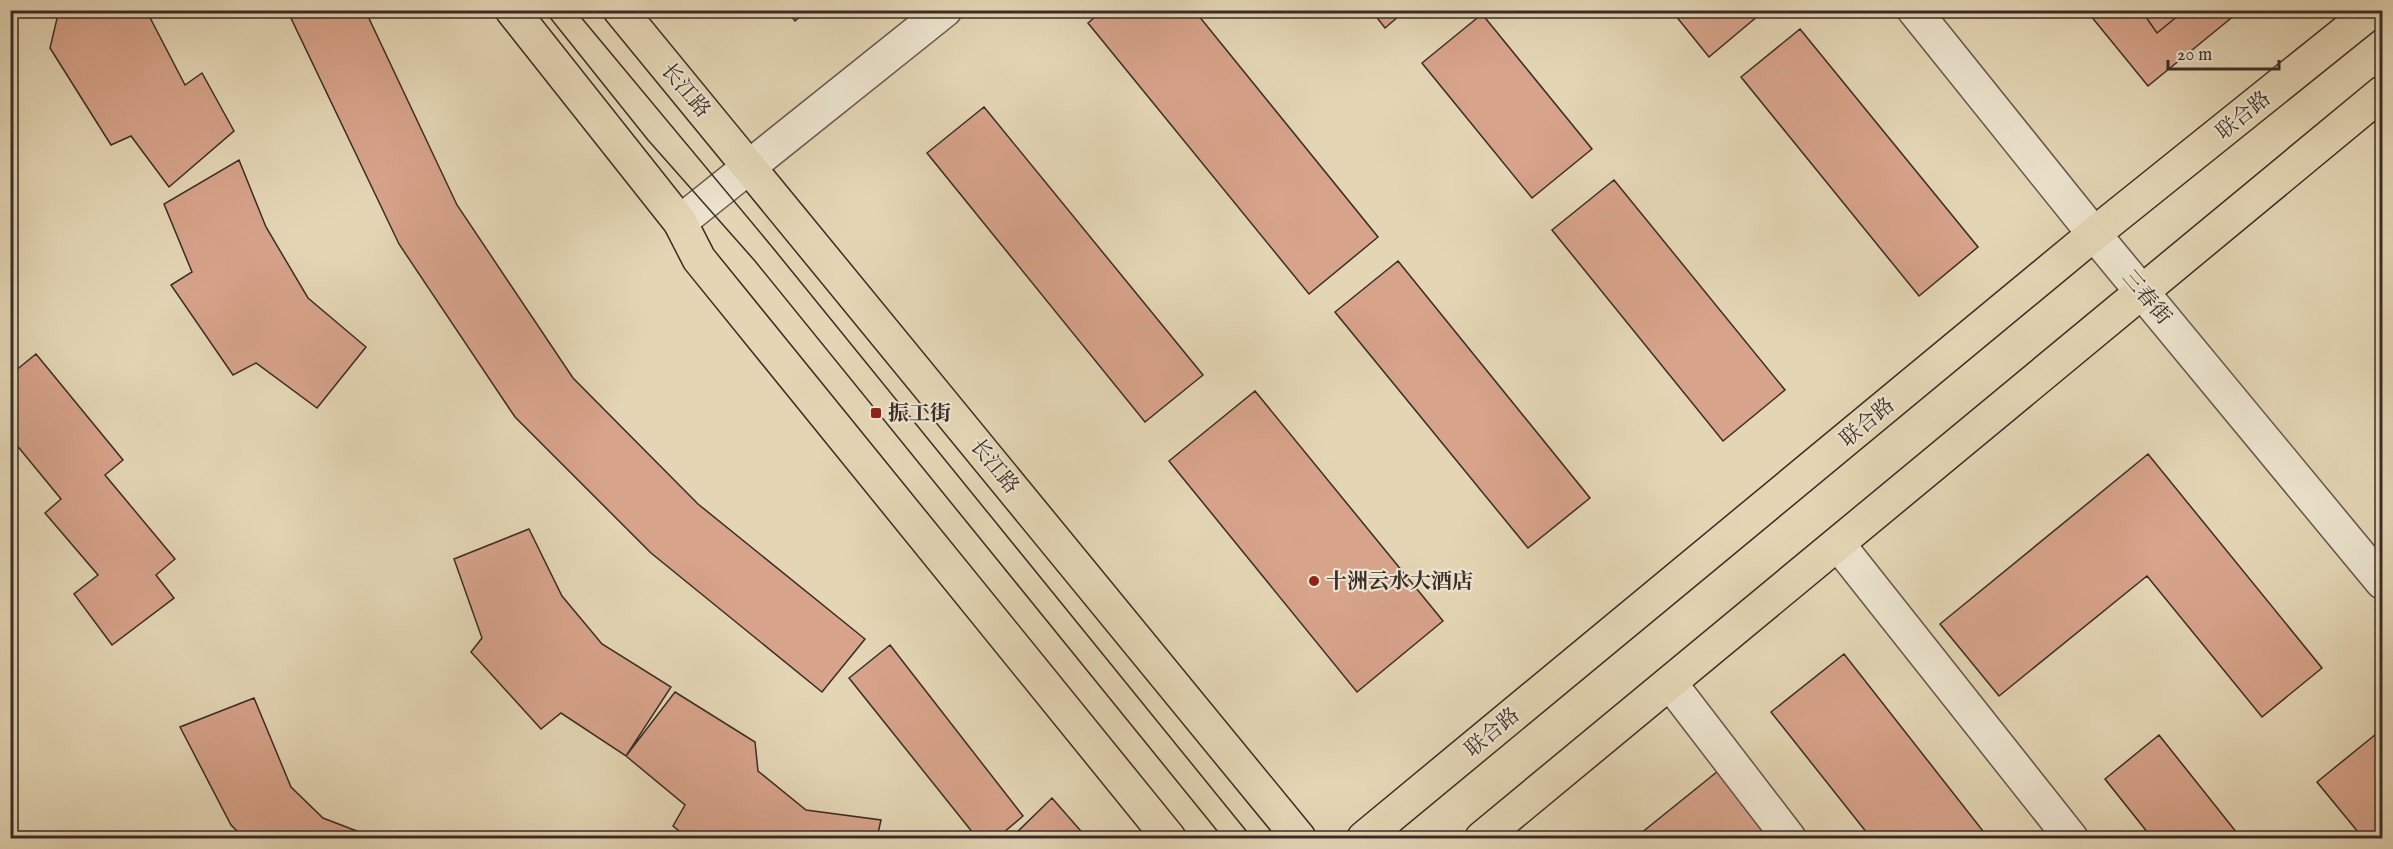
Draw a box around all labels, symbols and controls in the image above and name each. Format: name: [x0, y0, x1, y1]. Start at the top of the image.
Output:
scale bar: [2168, 33, 2279, 71]
text: 20 m: [2177, 44, 2212, 67]
street label: 长江路: [654, 58, 715, 124]
street label: 联合路: [2211, 86, 2277, 146]
street label: 三春街: [2115, 265, 2176, 331]
street label: 联合路: [1835, 393, 1901, 454]
place label: 振工街: [888, 401, 951, 428]
marker: 振工街: [869, 406, 883, 420]
street label: 长江路: [964, 434, 1024, 500]
place label: 十洲云水大酒店: [1326, 569, 1473, 596]
marker: 十洲云水大酒店: [1307, 574, 1321, 588]
street label: 联合路: [1460, 703, 1526, 764]

